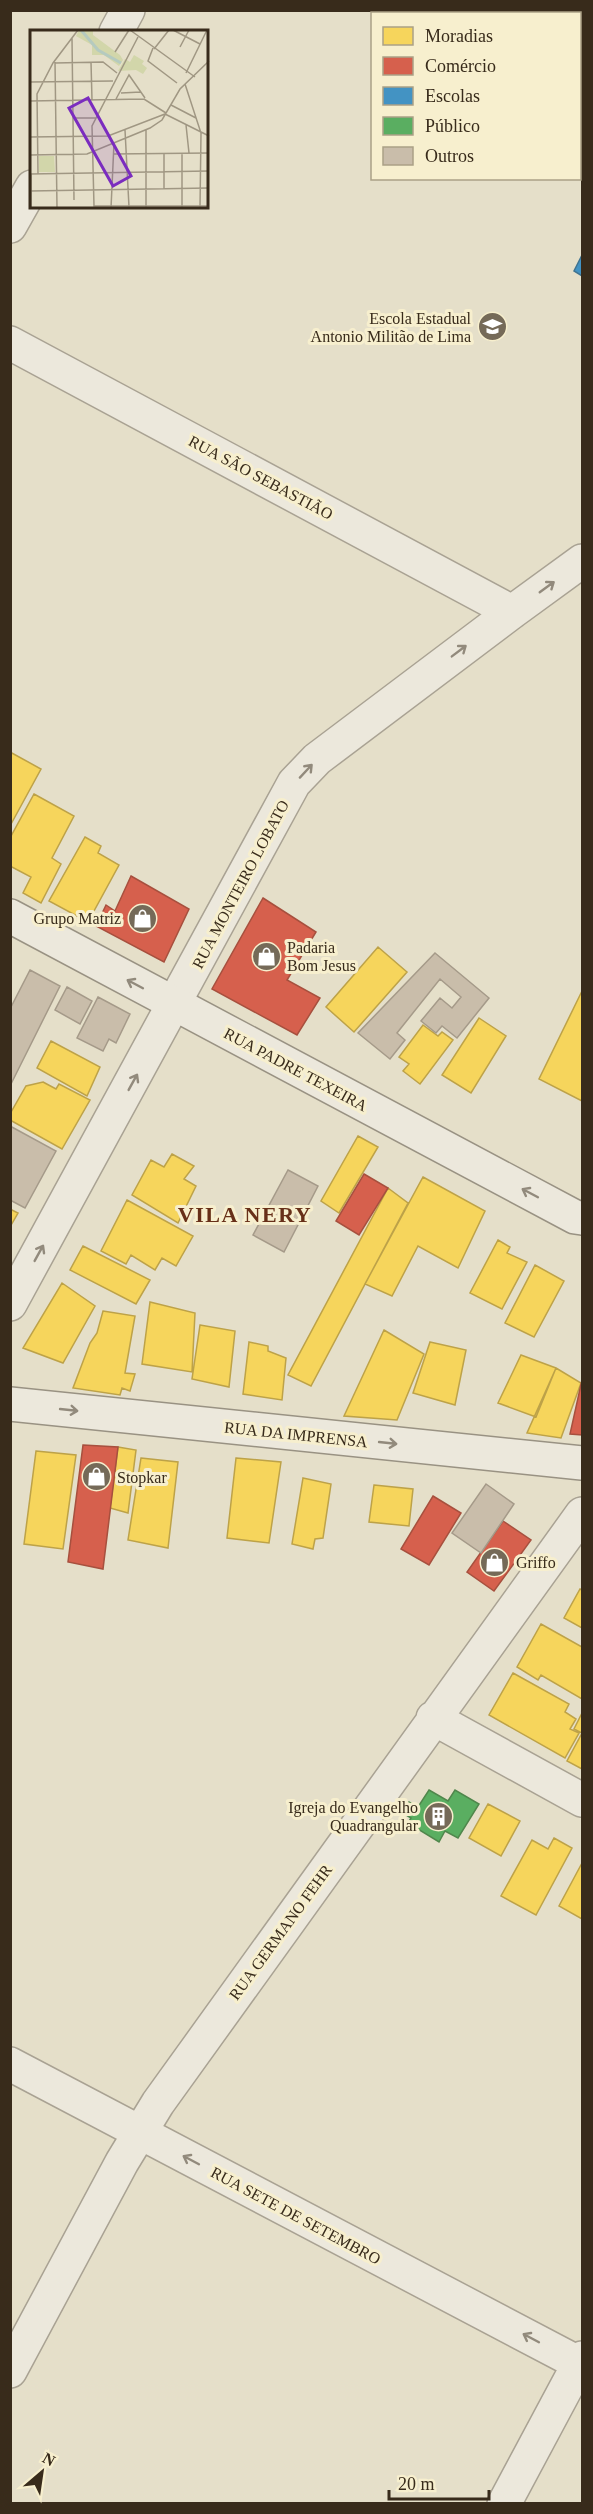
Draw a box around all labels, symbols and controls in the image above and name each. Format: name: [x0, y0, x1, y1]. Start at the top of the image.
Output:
legend: [371, 12, 581, 180]
text: Moradias: [425, 26, 493, 46]
inset map: [30, 30, 208, 208]
text: Comércio: [425, 56, 496, 76]
text: Escolas: [425, 86, 480, 106]
text: Público: [425, 116, 480, 136]
text: Outros: [425, 146, 474, 166]
place label: Escola Estadual Antonio Militão de Lima: [311, 310, 472, 345]
school or university icon: Escola Estadual Antonio Militão de Lima: [476, 311, 508, 343]
street label: RUA SÃO SEBASTIÃO: [186, 432, 336, 523]
one-way arrow: [539, 580, 555, 593]
one-way arrow: [451, 645, 467, 658]
one-way arrow: [299, 764, 313, 779]
street label: RUA MONTEIRO LOBATO: [189, 797, 292, 971]
shop icon: Grupo Matriz: [126, 902, 158, 934]
place label: Grupo Matriz: [33, 910, 121, 928]
place label: Padaria Bom Jesus: [287, 939, 356, 974]
shop icon: Padaria Bom Jesus: [250, 940, 282, 972]
one-way arrow: [127, 978, 144, 990]
street label: RUA PADRE TEXEIRA: [221, 1024, 371, 1115]
one-way arrow: [127, 1074, 139, 1091]
one-way arrow: [522, 1187, 539, 1199]
district label: VILA NERY: [178, 1202, 312, 1227]
one-way arrow: [33, 1245, 45, 1262]
one-way arrow: [58, 1405, 78, 1416]
street label: RUA DA IMPRENSA: [223, 1419, 369, 1451]
one-way arrow: [378, 1438, 397, 1449]
shop icon: Stopkar: [80, 1461, 112, 1493]
place label: Stopkar: [117, 1469, 167, 1487]
shop icon: Griffo: [479, 1546, 511, 1578]
place label: Griffo: [516, 1554, 556, 1571]
place label: Igreja do Evangelho Quadrangular: [288, 1799, 419, 1835]
building icon: Igreja do Evangelho Quadrangular: [423, 1800, 455, 1832]
street label: RUA GERMANO FEHR: [226, 1861, 335, 2003]
one-way arrow: [182, 2154, 200, 2165]
street label: RUA SETE DE SETEMBRO: [208, 2163, 384, 2267]
one-way arrow: [522, 2332, 540, 2343]
north arrow: [12, 2442, 72, 2502]
text: N: [40, 2449, 59, 2470]
scale bar: [389, 2463, 490, 2501]
text: 20 m: [398, 2474, 435, 2494]

